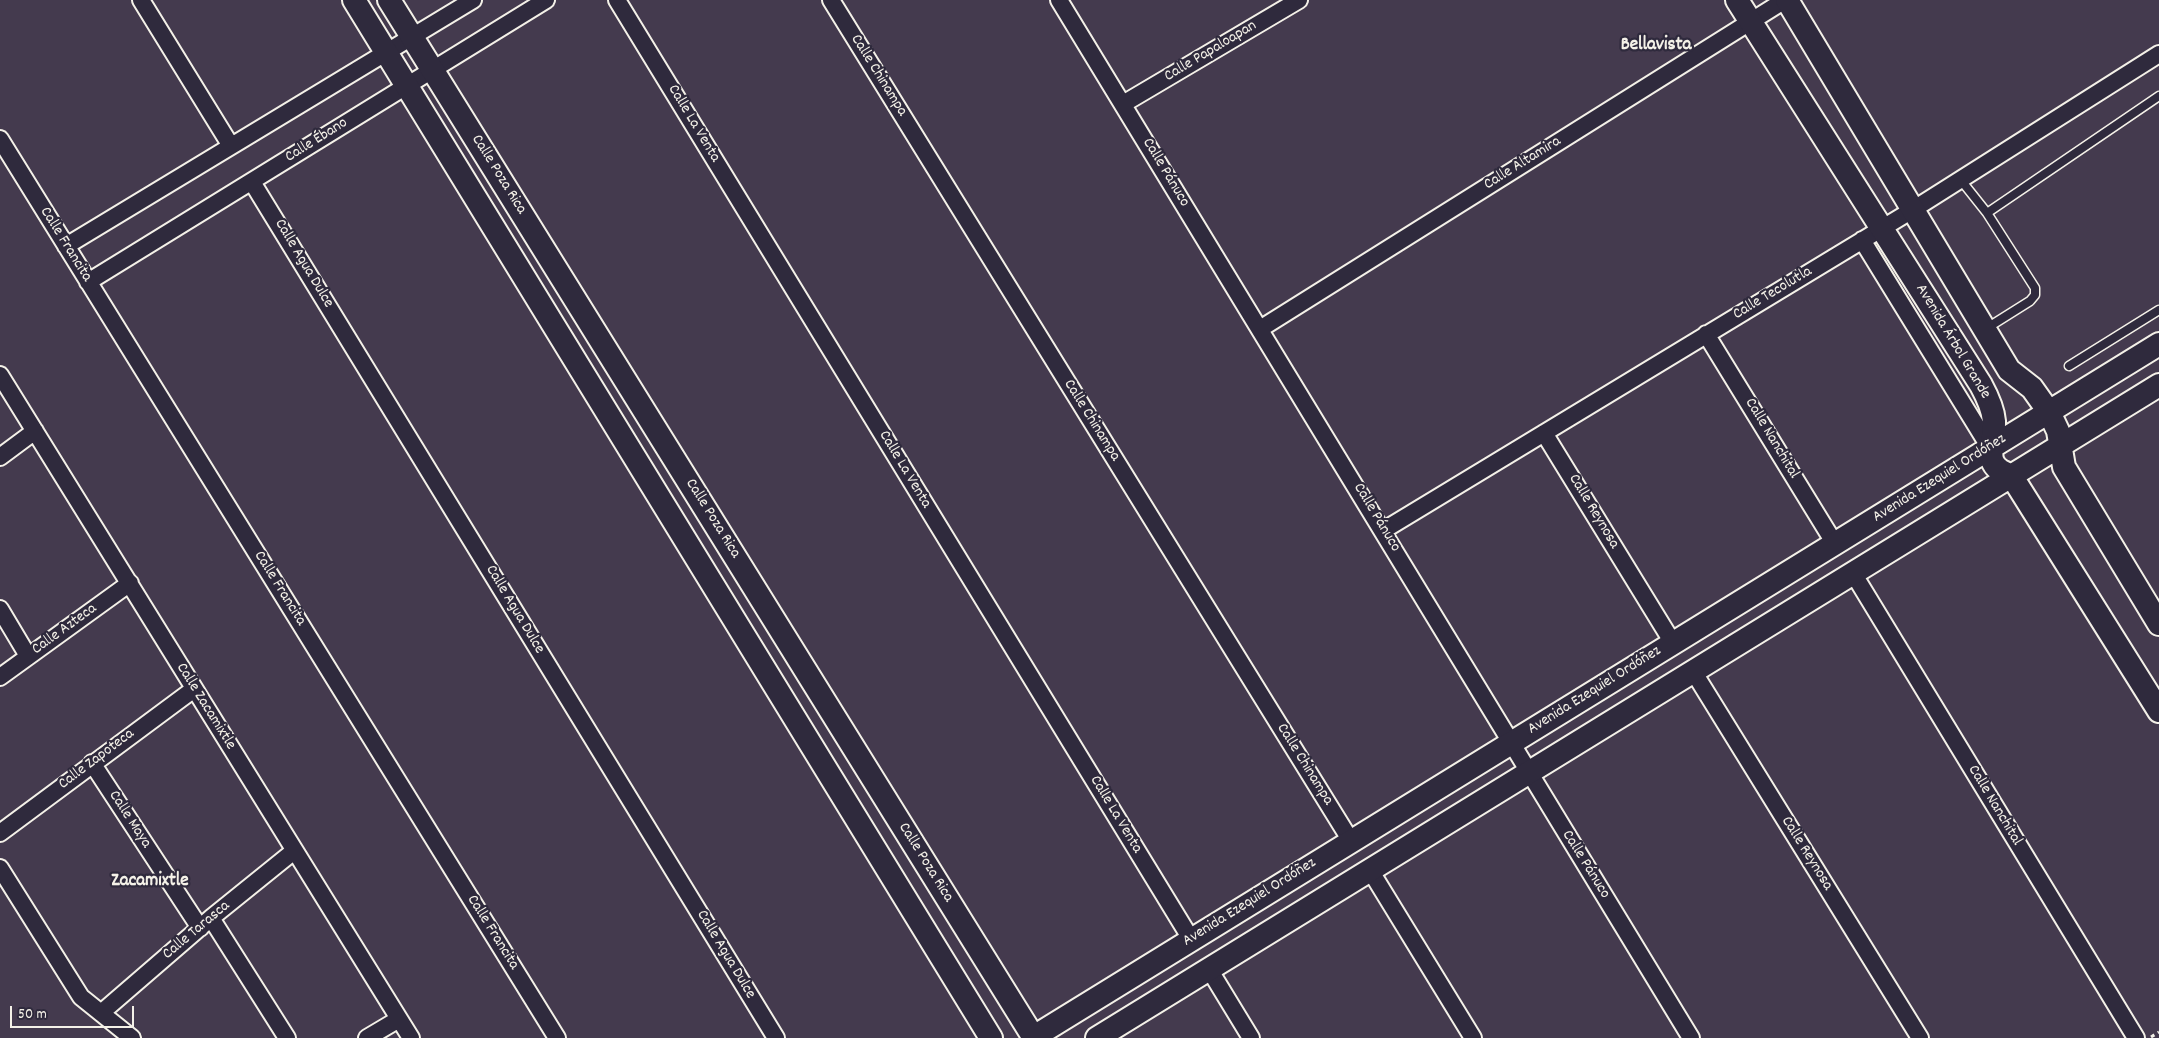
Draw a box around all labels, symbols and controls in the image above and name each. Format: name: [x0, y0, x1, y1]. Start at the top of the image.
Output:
street label: Calle Papaloapan: [1161, 17, 1261, 87]
street label: Calle Chinampa: [845, 32, 911, 120]
district label: Bellavista: [1621, 35, 1691, 57]
street label: Calle La Venta: [662, 82, 724, 166]
street label: Calle Ébano: [282, 114, 352, 168]
street label: Calle Poza Rica: [466, 132, 530, 218]
street label: Calle Altamira: [1481, 133, 1565, 195]
street label: Calle Pánuco: [1137, 135, 1193, 211]
street label: Calle Francita: [34, 204, 96, 286]
street label: Calle Agua Dulce: [269, 216, 337, 312]
street label: Calle Tecolutla: [1730, 263, 1816, 325]
street label: Avenida Árbol Grande: [1910, 281, 1994, 403]
street label: Calle Chinampa: [1058, 377, 1124, 465]
street label: Calle Nanchital: [1739, 395, 1803, 483]
street label: Calle La Venta: [873, 428, 935, 512]
street label: Avenida Ezequiel Ordóñez: [1870, 430, 2010, 528]
street label: Calle Reynosa: [1563, 471, 1623, 553]
street label: Calle Poza Rica: [680, 476, 744, 562]
street label: Calle Pánuco: [1348, 480, 1404, 556]
street label: Calle Francita: [248, 548, 310, 630]
street label: Calle Agua Dulce: [480, 562, 548, 658]
street label: Calle Azteca: [29, 600, 101, 660]
street label: Avenida Ezequiel Ordóñez: [1525, 642, 1665, 740]
street label: Calle Zacamixtle: [171, 660, 239, 754]
street label: Calle Chinampa: [1271, 721, 1337, 809]
street label: Calle Zapoteca: [55, 725, 139, 795]
street label: Calle Nanchital: [1962, 762, 2026, 850]
street label: Calle La Venta: [1084, 773, 1146, 857]
street label: Calle Maya: [103, 788, 155, 852]
street label: Calle Reynosa: [1776, 813, 1836, 895]
street label: Calle Poza Rica: [893, 820, 957, 906]
street label: Calle Pánuco: [1557, 827, 1613, 903]
street label: Avenida Ezequiel Ordóñez: [1180, 854, 1320, 952]
district label: Zacamixtle: [111, 871, 189, 893]
street label: Calle Francita: [461, 892, 523, 974]
street label: Calle Tarasca: [160, 897, 234, 965]
street label: Calle Agua Dulce: [691, 907, 759, 1003]
scale bar: [12, 996, 136, 1028]
text: 50 m: [18, 1004, 47, 1026]

